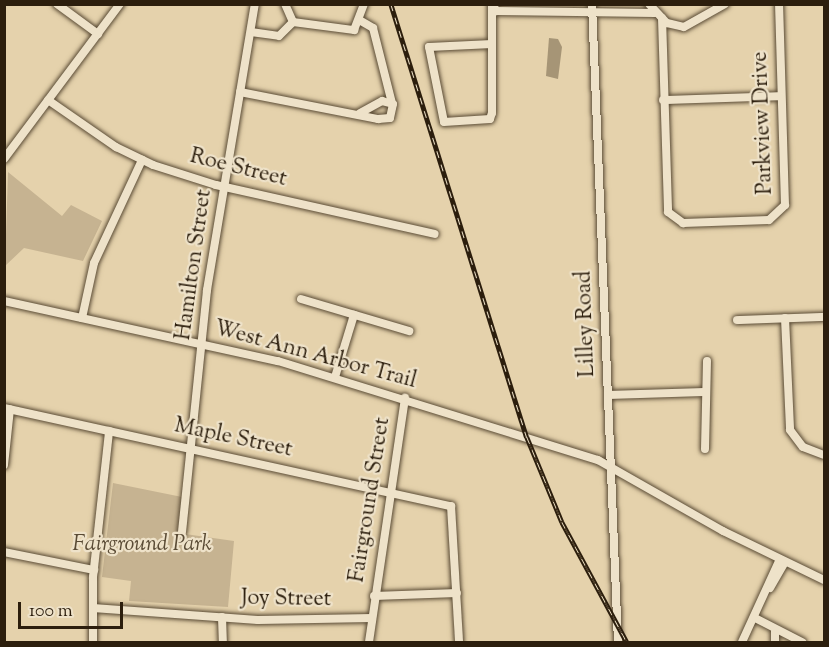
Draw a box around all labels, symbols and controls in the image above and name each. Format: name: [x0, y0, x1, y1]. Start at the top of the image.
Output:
street label: Parkview Drive: [748, 51, 780, 195]
street label: Roe Street: [187, 144, 289, 194]
street label: Hamilton Street: [171, 188, 219, 342]
street label: Lilley Road: [572, 270, 602, 378]
street label: West Ann Arbor Trail: [211, 316, 419, 396]
street label: Maple Street: [172, 414, 294, 464]
street label: Fairground Street: [345, 416, 397, 584]
park label: Fairground Park: [72, 533, 212, 559]
street label: Joy Street: [241, 586, 331, 614]
scale bar: [21, 590, 126, 628]
text: 100 m: [29, 599, 73, 625]

